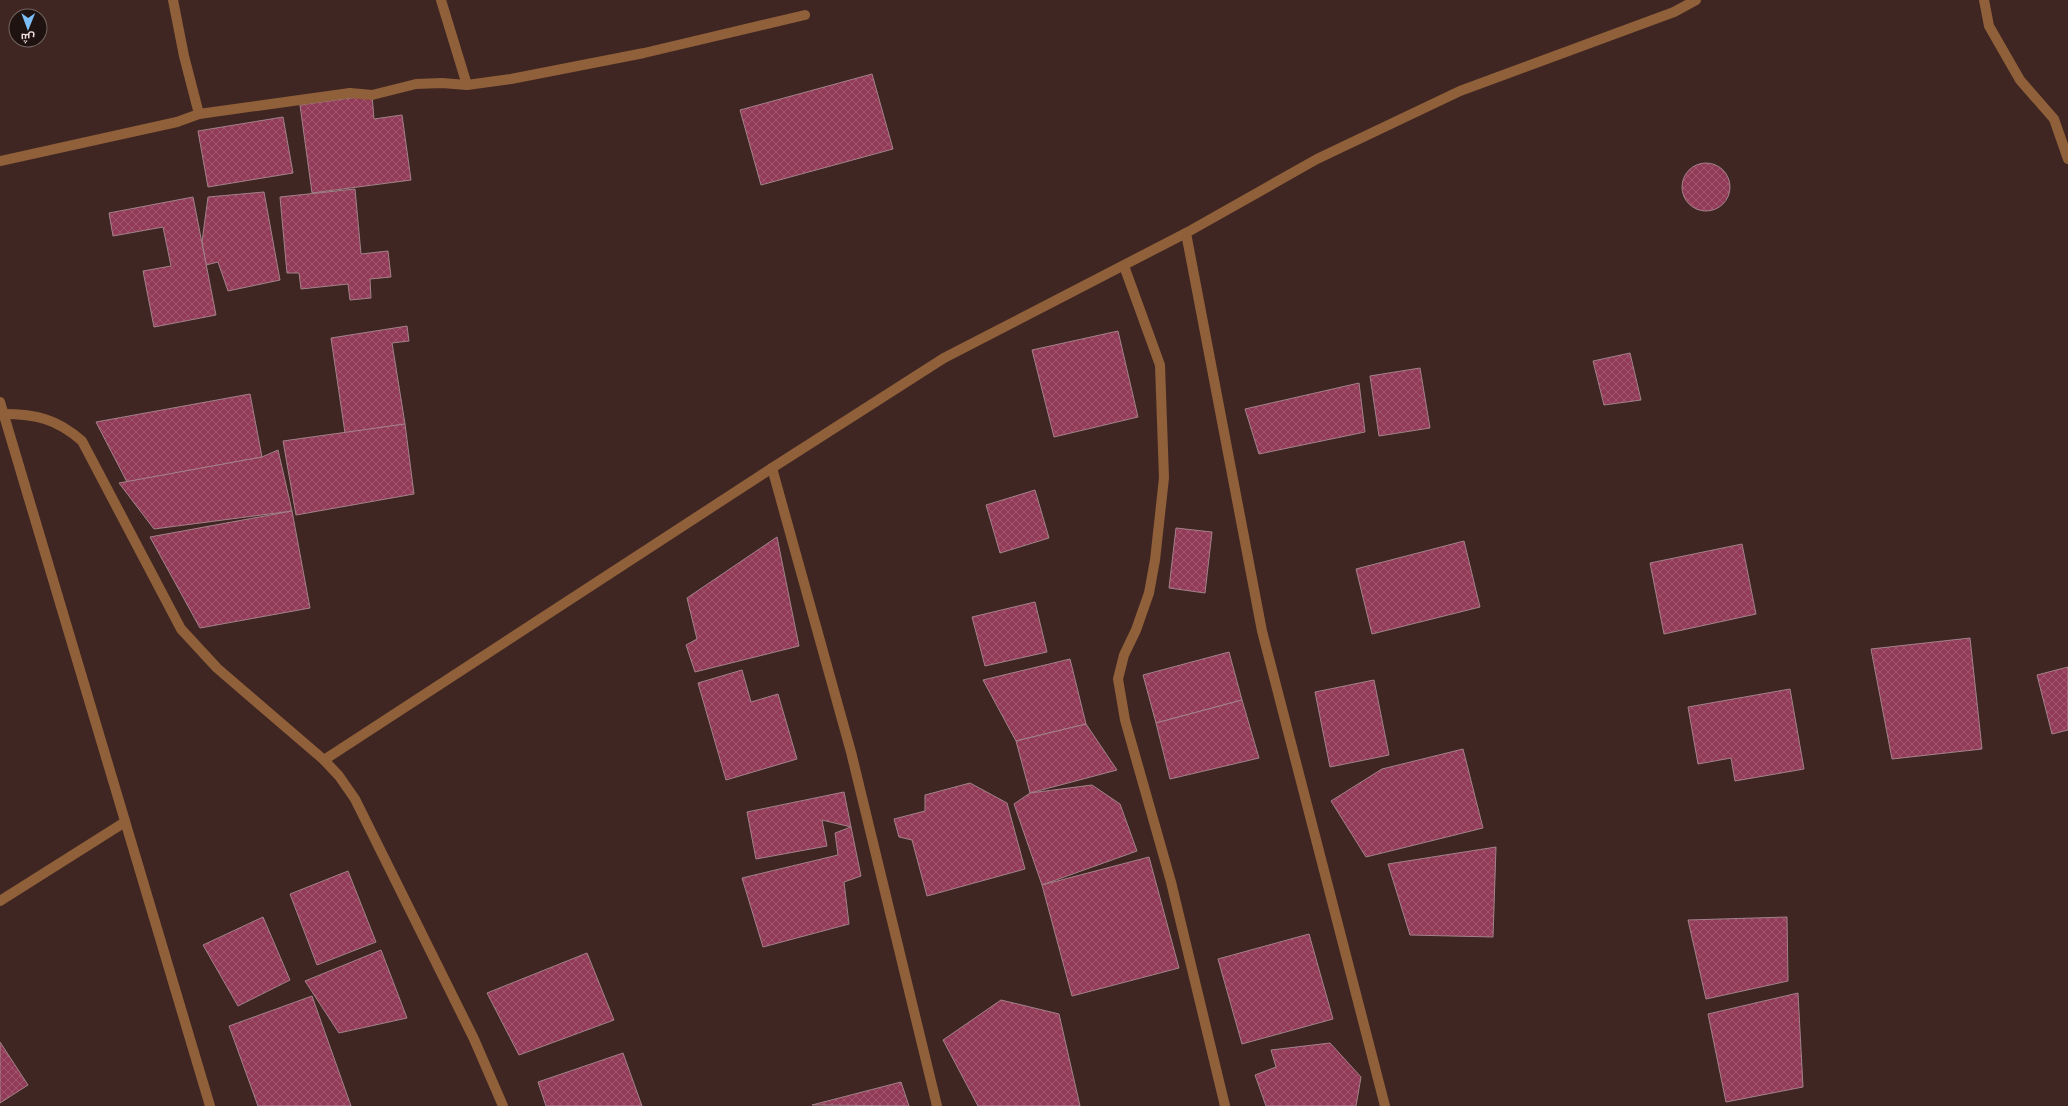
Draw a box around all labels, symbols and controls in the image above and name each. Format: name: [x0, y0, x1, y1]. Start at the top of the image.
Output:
north arrow: [8, 8, 48, 48]
text: ش: [21, 31, 35, 45]

